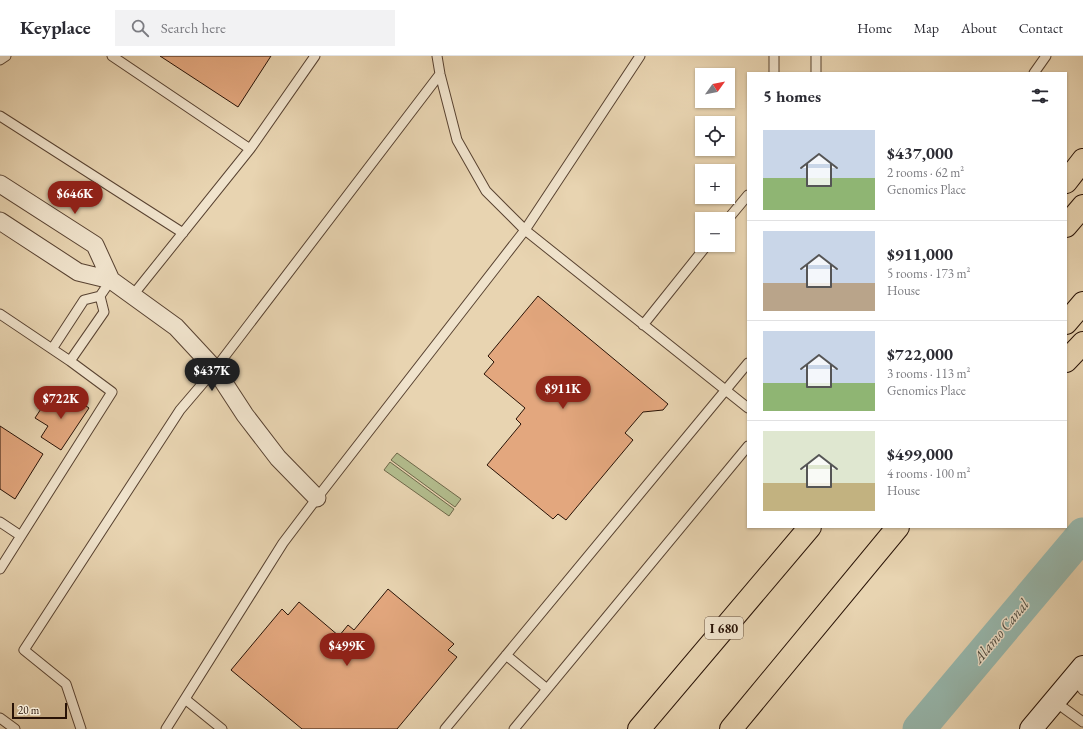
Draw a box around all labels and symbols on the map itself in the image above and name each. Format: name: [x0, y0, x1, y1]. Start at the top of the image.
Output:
north arrow: [695, 68, 735, 108]
pin: $646K: [47, 181, 103, 215]
pin: $437K: [184, 358, 240, 392]
pin: $911K: [535, 376, 591, 410]
pin: $722K: [33, 386, 89, 420]
water label: Alamo Canal: [968, 594, 1033, 667]
road number: I 680: [705, 617, 743, 639]
pin: $499K: [319, 633, 375, 667]
scale bar: [12, 701, 67, 720]

